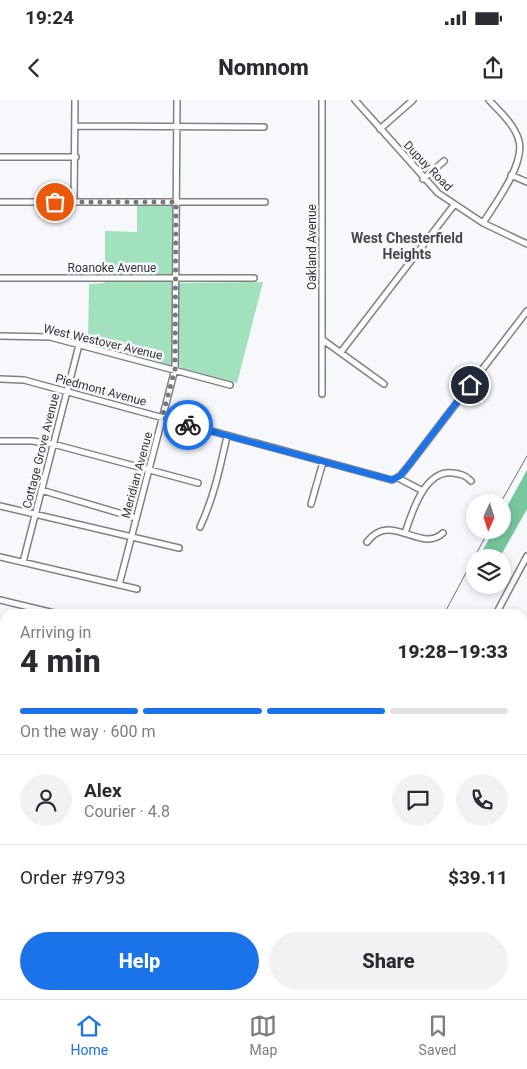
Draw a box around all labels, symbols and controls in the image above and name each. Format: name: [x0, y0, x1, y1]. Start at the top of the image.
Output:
text: 19:24: [25, 6, 74, 29]
icon: back: [20, 54, 48, 82]
icon: share: [479, 54, 507, 82]
text: Nomnom: [218, 55, 309, 80]
street label: Dupuy Road: [401, 138, 455, 194]
pin: [34, 181, 76, 223]
icon: bag: [41, 188, 69, 216]
street label: Oakland Avenue: [305, 204, 319, 290]
district label: West Chesterfield Heights: [351, 230, 463, 262]
street label: Roanoke Avenue: [68, 261, 156, 275]
street label: West Westover Avenue: [42, 321, 164, 363]
pin: [449, 364, 491, 406]
street label: Piedmont Avenue: [54, 371, 148, 409]
icon: home: [456, 371, 484, 399]
street label: Cottage Grove Avenue: [20, 392, 62, 510]
courier: [163, 400, 213, 450]
icon: bike: [174, 411, 202, 439]
street label: Meridian Avenue: [119, 430, 155, 520]
north arrow: [466, 494, 511, 539]
map controls: [466, 494, 511, 594]
button: layers: [466, 549, 511, 594]
text: Arriving in: [20, 623, 91, 642]
text: 19:28–19:33: [397, 640, 508, 663]
text: 4 min: [20, 642, 101, 680]
text: On the way · 600 m: [20, 722, 156, 741]
button: person: [20, 774, 72, 826]
button: chat: [392, 774, 444, 826]
button: phone: [456, 774, 508, 826]
text: Alex: [84, 779, 122, 802]
text: Courier · 4.8: [84, 802, 170, 821]
text: Order #9793: [20, 866, 126, 889]
text: $39.11: [448, 866, 508, 889]
button: Help: [20, 932, 259, 990]
button: Share: [269, 932, 508, 990]
tab: Home: [71, 1012, 108, 1058]
tab: Map: [249, 1012, 277, 1058]
tab: Saved: [419, 1012, 456, 1058]

